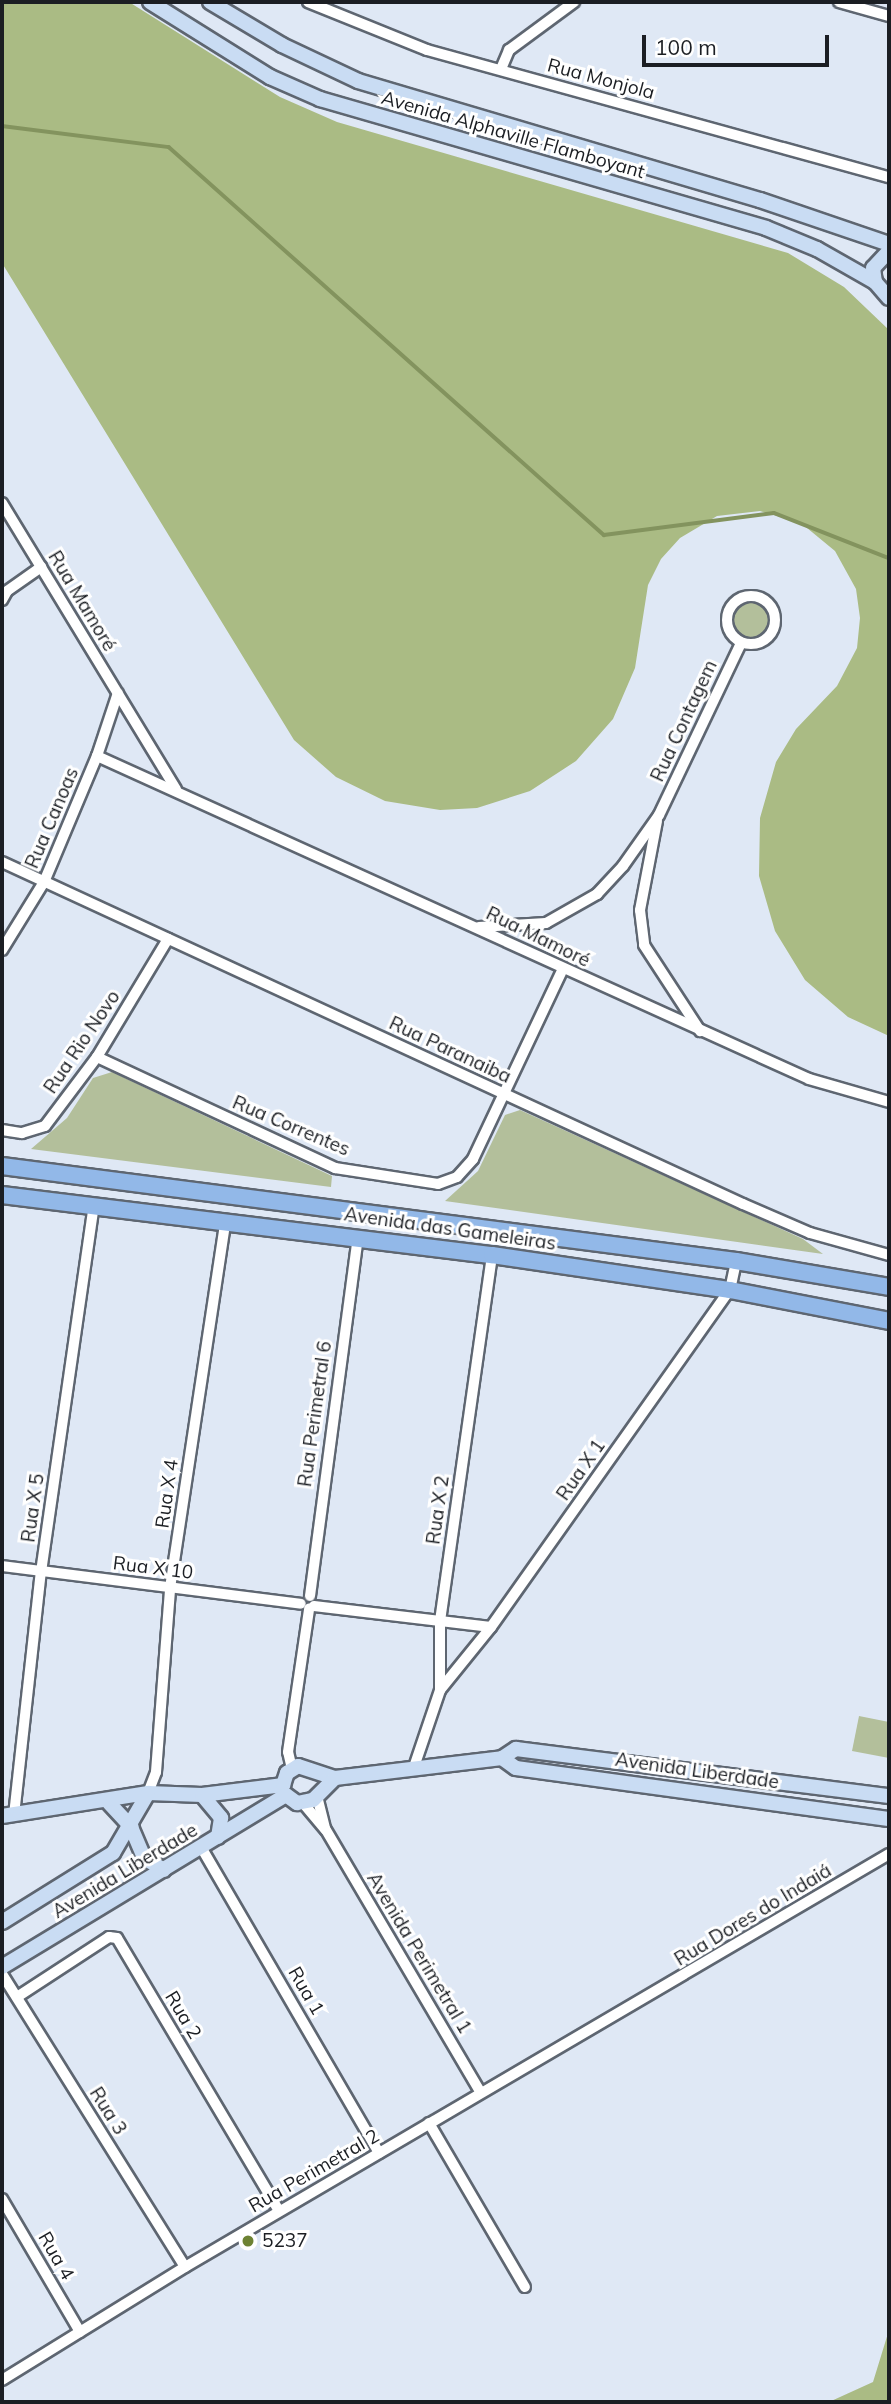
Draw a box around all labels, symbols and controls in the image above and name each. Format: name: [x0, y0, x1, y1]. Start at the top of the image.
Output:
scale bar: [646, 21, 833, 65]
text: 100 m: [655, 34, 717, 60]
street label: Rua Monjola: [545, 54, 657, 104]
street label: Avenida Alphaville Flamboyant: [379, 86, 647, 184]
street label: Rua Mamoré: [43, 547, 121, 655]
street label: Rua Contagem: [646, 657, 722, 785]
street label: Rua Canoas: [21, 764, 83, 872]
street label: Rua Mamoré: [482, 902, 594, 972]
street label: Rua Rio Novo: [39, 986, 125, 1098]
street label: Rua Paranaiba: [385, 1012, 515, 1088]
street label: Rua Correntes: [229, 1091, 353, 1161]
street label: Avenida das Gameleiras: [343, 1203, 557, 1255]
street label: Rua Perimetral 6: [293, 1340, 337, 1488]
street label: Rua X 1: [552, 1435, 610, 1505]
street label: Rua X 4: [151, 1458, 183, 1530]
street label: Rua X 5: [17, 1472, 49, 1544]
street label: Rua X 2: [422, 1474, 454, 1546]
street label: Rua X 10: [112, 1552, 194, 1584]
street label: Avenida Liberdade: [614, 1748, 780, 1794]
street label: Avenida Liberdade: [48, 1819, 202, 1923]
street label: Rua Dores do Indaiá: [670, 1859, 836, 1971]
street label: Avenida Perimetral 1: [362, 1868, 476, 2038]
street label: Rua 1: [283, 1963, 329, 2019]
street label: Rua 2: [160, 1987, 206, 2043]
street label: Rua 3: [85, 2083, 131, 2139]
street label: Rua Perimetral 2: [245, 2124, 383, 2218]
street label: Rua 4: [33, 2228, 79, 2284]
place label: 5237: [262, 2230, 308, 2252]
marker: 5237: [240, 2233, 256, 2249]

